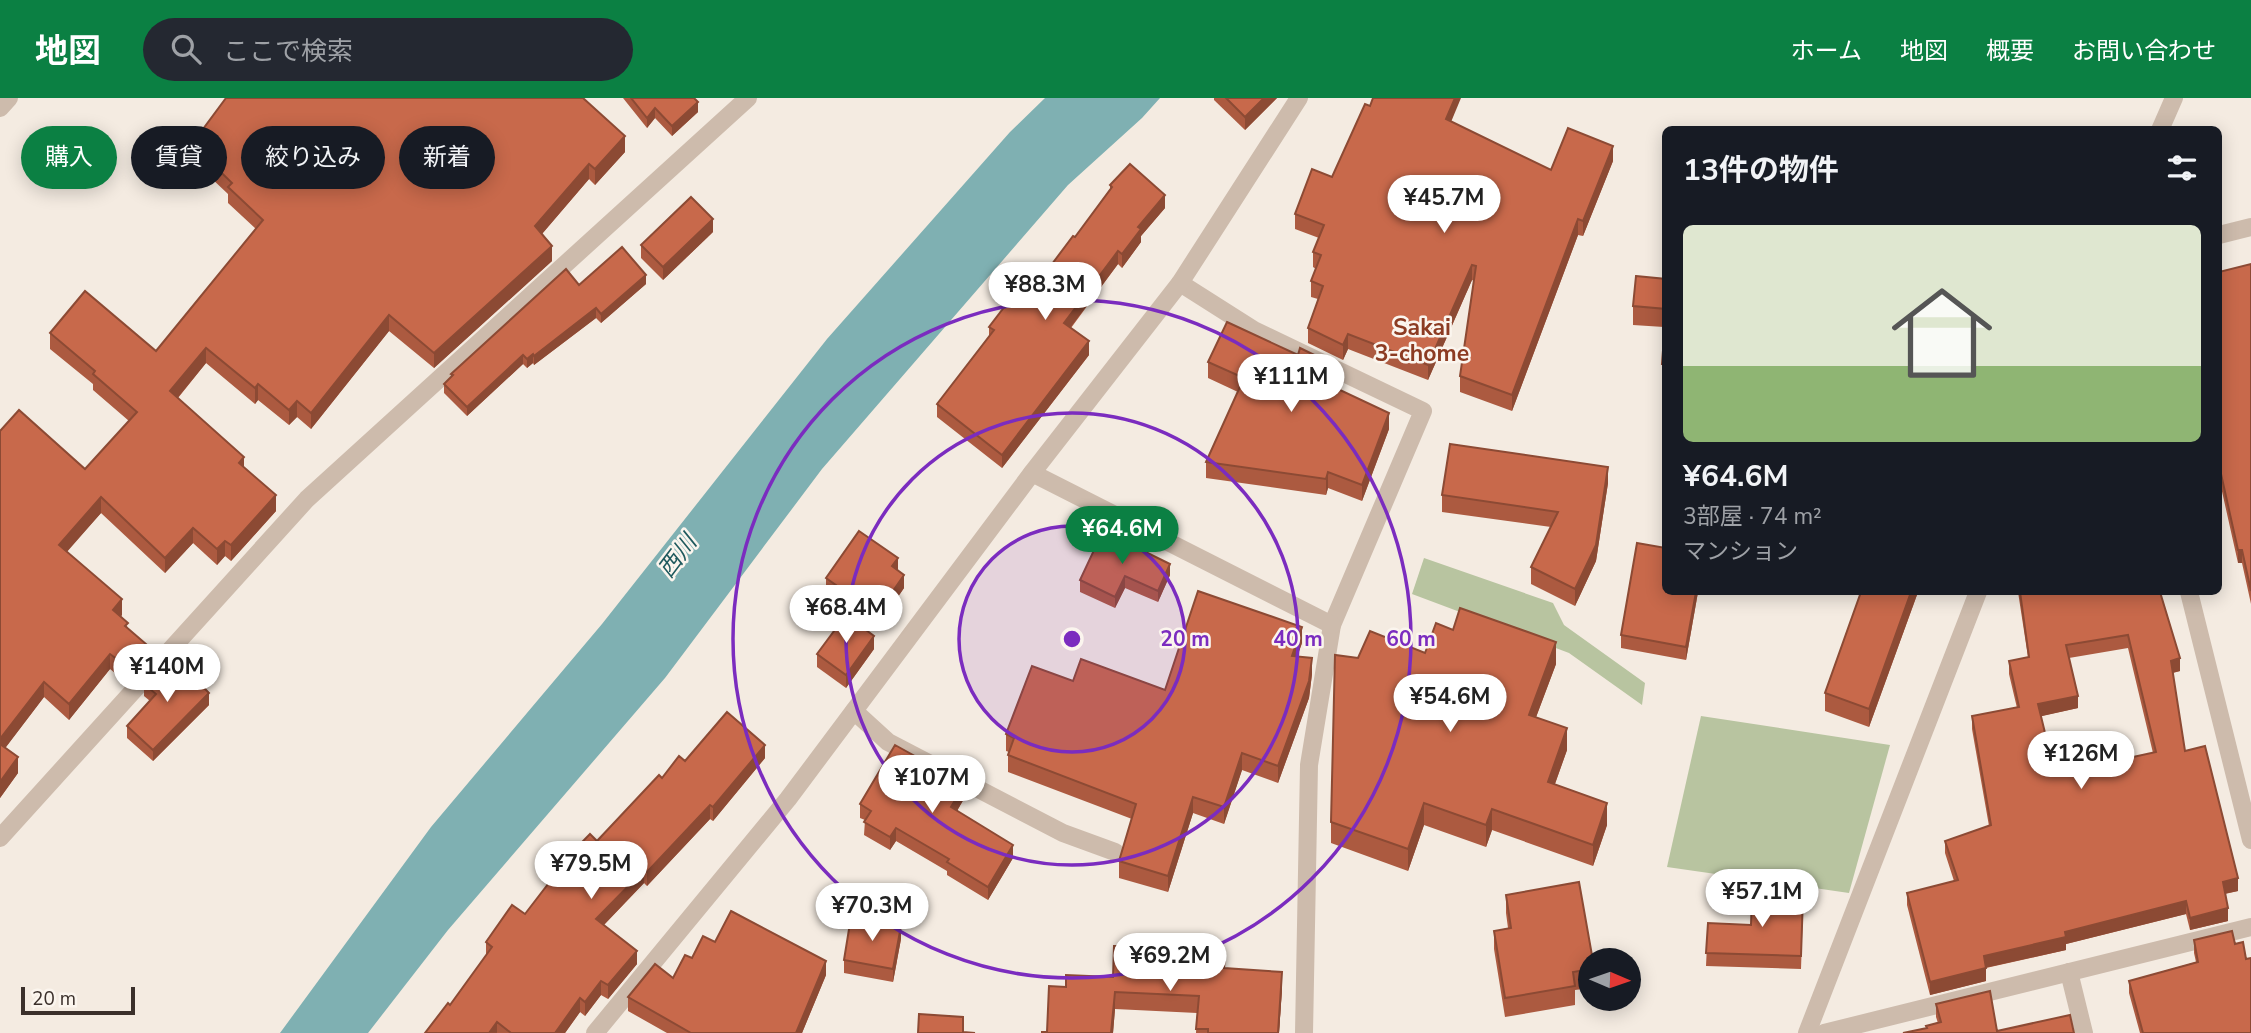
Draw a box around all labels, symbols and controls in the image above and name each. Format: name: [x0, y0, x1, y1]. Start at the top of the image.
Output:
search box: [143, 18, 633, 81]
text: 地図: [35, 29, 101, 74]
icon: search: [167, 30, 205, 68]
text: ここで検索: [223, 34, 353, 69]
text: ホーム: [1791, 35, 1862, 67]
text: 地図: [1900, 35, 1948, 67]
text: 概要: [1986, 35, 2034, 67]
text: お問い合わせ: [2072, 35, 2216, 67]
chip: 購入: [21, 126, 117, 189]
chip: 賃貸: [131, 126, 227, 189]
chip: 絞り込み: [241, 126, 385, 189]
chip: 新着: [399, 126, 495, 189]
icon: filters: [2163, 149, 2201, 187]
text: 13件の物件: [1683, 150, 1839, 191]
pin: ¥45.7M: [1387, 176, 1501, 235]
text: ¥45.7M: [1404, 182, 1484, 213]
pin: ¥88.3M: [988, 262, 1102, 322]
text: ¥88.3M: [1005, 269, 1085, 300]
icon: home: [1879, 270, 2005, 396]
district label: Sakai 3-chome: [1375, 312, 1469, 369]
pin: ¥111M: [1242, 354, 1340, 414]
text: ¥111M: [1253, 361, 1329, 392]
text: ¥64.6M: [1683, 456, 1788, 497]
text: 3部屋 · 74 m²: [1683, 501, 1822, 532]
pin: ¥64.6M: [1065, 506, 1179, 566]
text: ¥64.6M: [1082, 513, 1162, 544]
water label: 西川: [651, 526, 705, 584]
text: マンション: [1683, 536, 1798, 567]
pin: ¥68.4M: [789, 586, 903, 645]
text: ¥68.4M: [806, 592, 886, 623]
text: 20 m: [1160, 625, 1210, 653]
text: 40 m: [1273, 625, 1323, 653]
text: 60 m: [1386, 625, 1436, 653]
centre of rings: [1060, 627, 1084, 651]
pin: ¥140M: [118, 644, 216, 704]
text: ¥140M: [129, 651, 205, 682]
pin: ¥54.6M: [1393, 674, 1507, 734]
text: ¥54.6M: [1410, 681, 1490, 712]
pin: ¥126M: [2032, 732, 2130, 791]
text: ¥126M: [2043, 738, 2119, 769]
pin: ¥107M: [883, 756, 981, 815]
text: ¥107M: [894, 762, 970, 793]
pin: ¥79.5M: [534, 842, 648, 901]
text: ¥79.5M: [551, 848, 631, 879]
pin: ¥57.1M: [1705, 870, 1819, 929]
text: ¥57.1M: [1722, 876, 1802, 907]
pin: ¥70.3M: [815, 884, 929, 943]
text: ¥70.3M: [832, 890, 912, 921]
pin: ¥69.2M: [1113, 934, 1227, 993]
text: ¥69.2M: [1130, 940, 1210, 971]
north arrow: [1578, 948, 1642, 1012]
map controls: [1578, 948, 1641, 1011]
scale bar: [21, 984, 135, 1016]
text: 20 m: [32, 986, 76, 1012]

